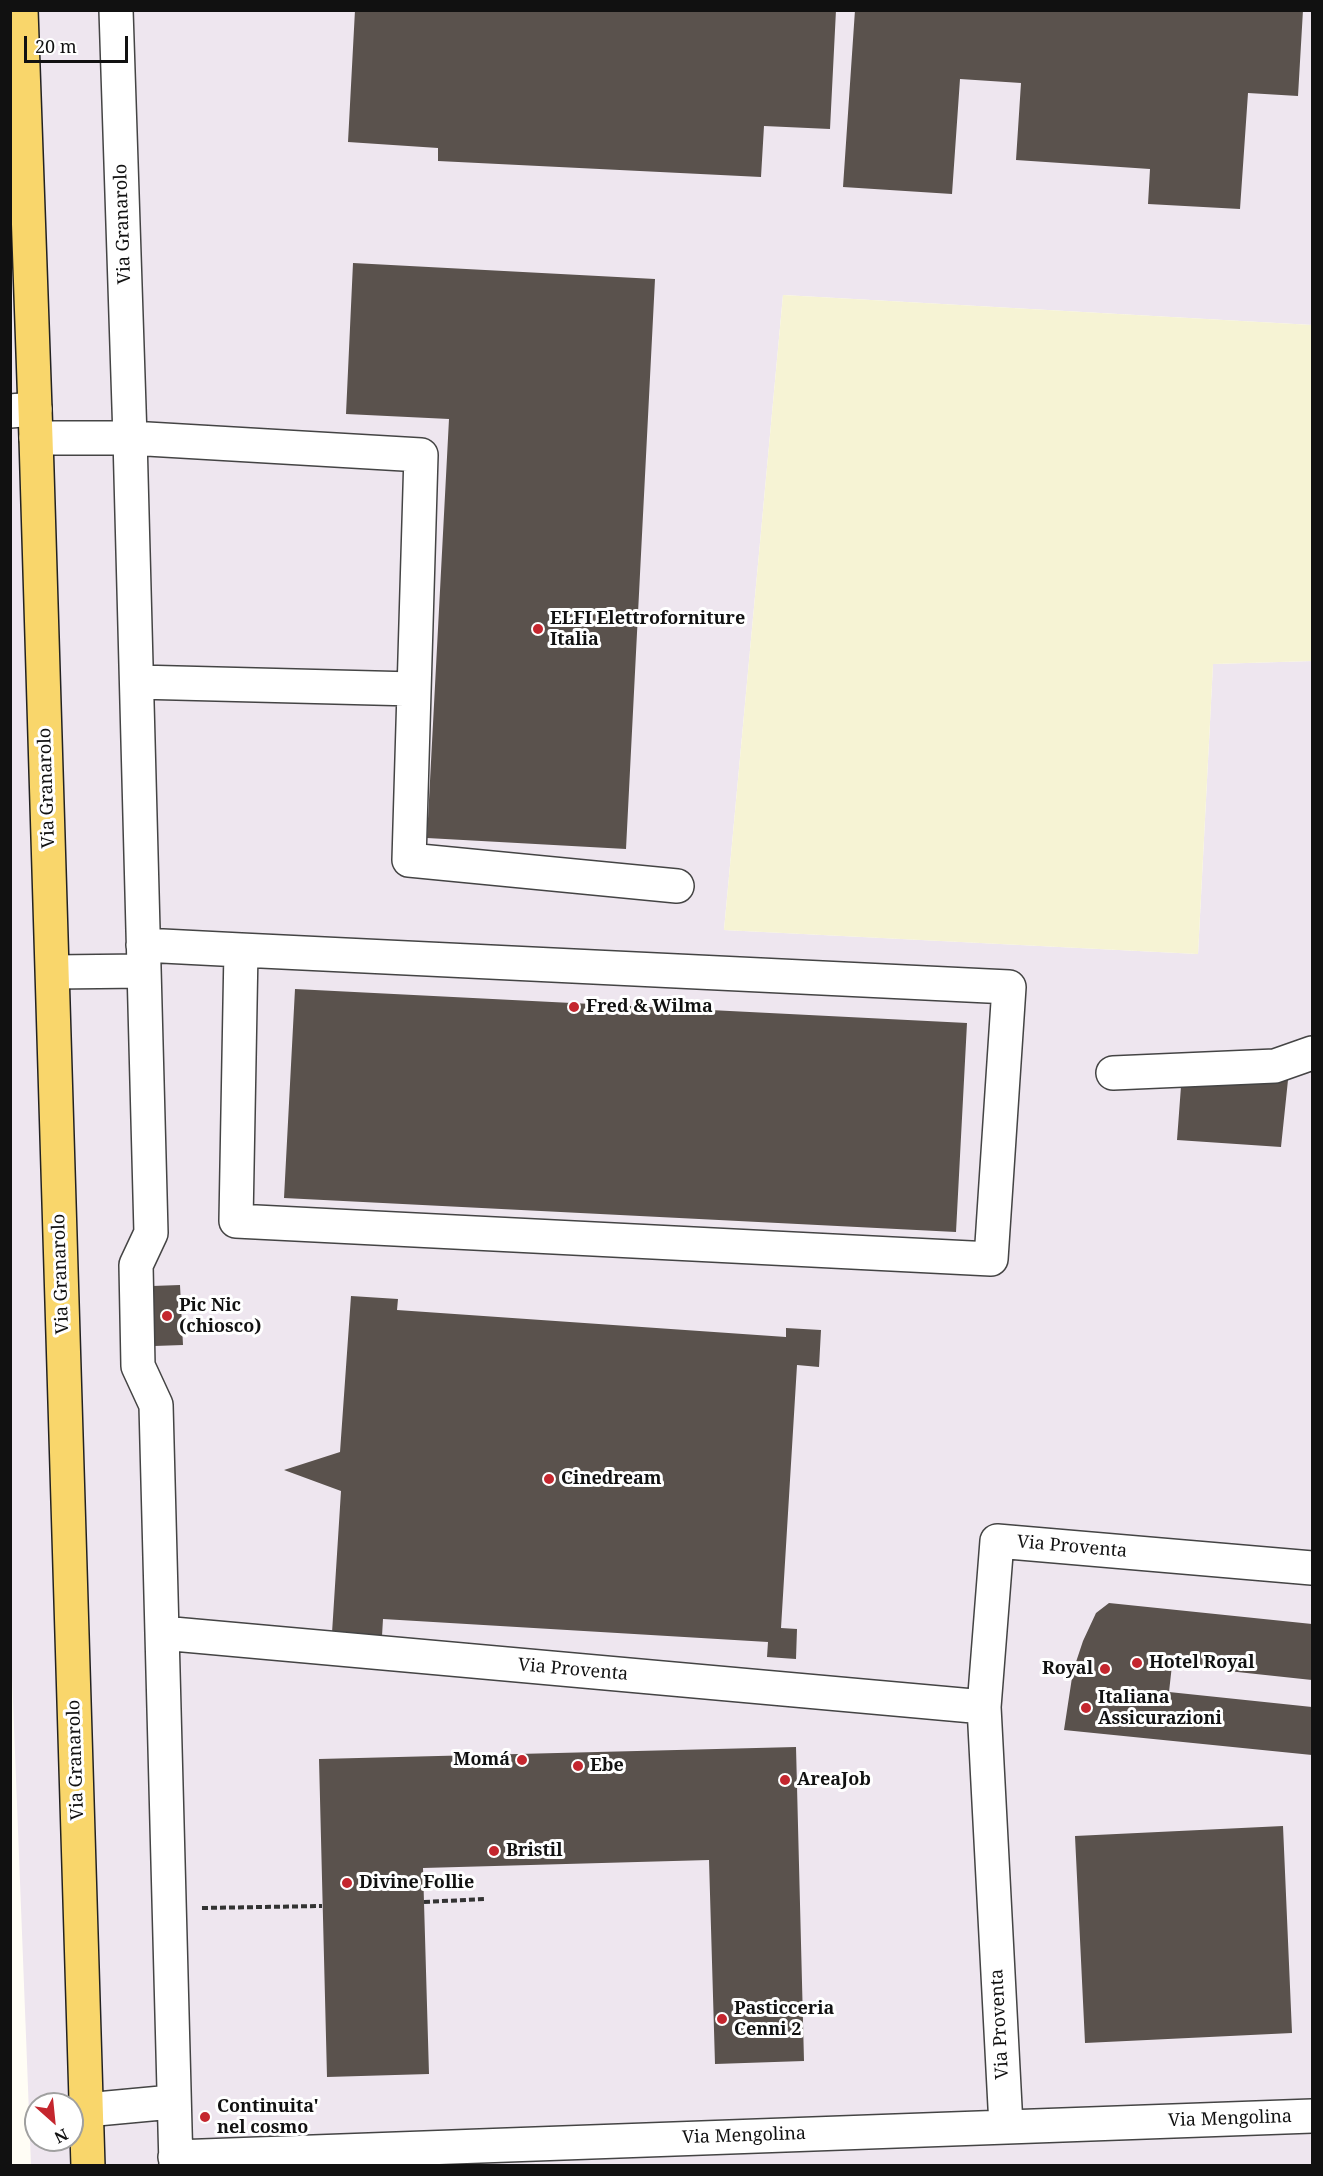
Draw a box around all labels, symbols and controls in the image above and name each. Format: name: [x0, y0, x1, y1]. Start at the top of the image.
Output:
scale bar: [27, 24, 130, 62]
text: 20 m: [35, 34, 77, 58]
street label: Via Granarolo: [110, 163, 136, 285]
place label: ELFI Elettroforniture Italia: [550, 608, 745, 650]
marker: ELFI Elettroforniture Italia: [531, 622, 545, 636]
street label: Via Granarolo: [34, 727, 60, 849]
place label: Fred & Wilma: [586, 996, 713, 1018]
marker: Fred & Wilma: [567, 1000, 581, 1014]
street label: Via Granarolo: [48, 1213, 74, 1335]
place label: Pic Nic (chiosco): [179, 1295, 262, 1338]
marker: Pic Nic (chiosco): [160, 1309, 174, 1323]
place label: Cinedream: [561, 1468, 662, 1490]
marker: Cinedream: [542, 1472, 556, 1486]
street label: Via Proventa: [1016, 1531, 1128, 1563]
place label: Hotel Royal: [1149, 1652, 1254, 1674]
street label: Via Proventa: [517, 1654, 629, 1686]
marker: Hotel Royal: [1130, 1656, 1144, 1670]
place label: Royal: [1042, 1658, 1093, 1680]
marker: Royal: [1098, 1662, 1112, 1676]
place label: Italiana Assicurazioni: [1098, 1687, 1222, 1730]
street label: Via Granarolo: [63, 1699, 89, 1821]
marker: Italiana Assicurazioni: [1079, 1701, 1093, 1715]
place label: Momá: [453, 1749, 510, 1771]
marker: Momá: [515, 1753, 529, 1767]
place label: Ebe: [590, 1755, 624, 1777]
marker: Ebe: [571, 1759, 585, 1773]
place label: AreaJob: [797, 1769, 871, 1791]
marker: AreaJob: [778, 1773, 792, 1787]
place label: Bristil: [506, 1840, 562, 1862]
marker: Bristil: [487, 1844, 501, 1858]
place label: Divine Follie: [359, 1872, 474, 1894]
marker: Divine Follie: [340, 1876, 354, 1890]
street label: Via Proventa: [986, 1968, 1014, 2080]
place label: Pasticceria Cenni 2: [734, 1998, 834, 2040]
marker: Pasticceria Cenni 2: [715, 2012, 729, 2026]
north arrow: [24, 2092, 84, 2152]
place label: Continuita' nel cosmo: [217, 2096, 319, 2138]
street label: Via Mengolina: [1168, 2106, 1292, 2132]
marker: Continuita' nel cosmo: [198, 2110, 212, 2124]
street label: Via Mengolina: [682, 2123, 806, 2149]
text: N: [51, 2124, 72, 2149]

